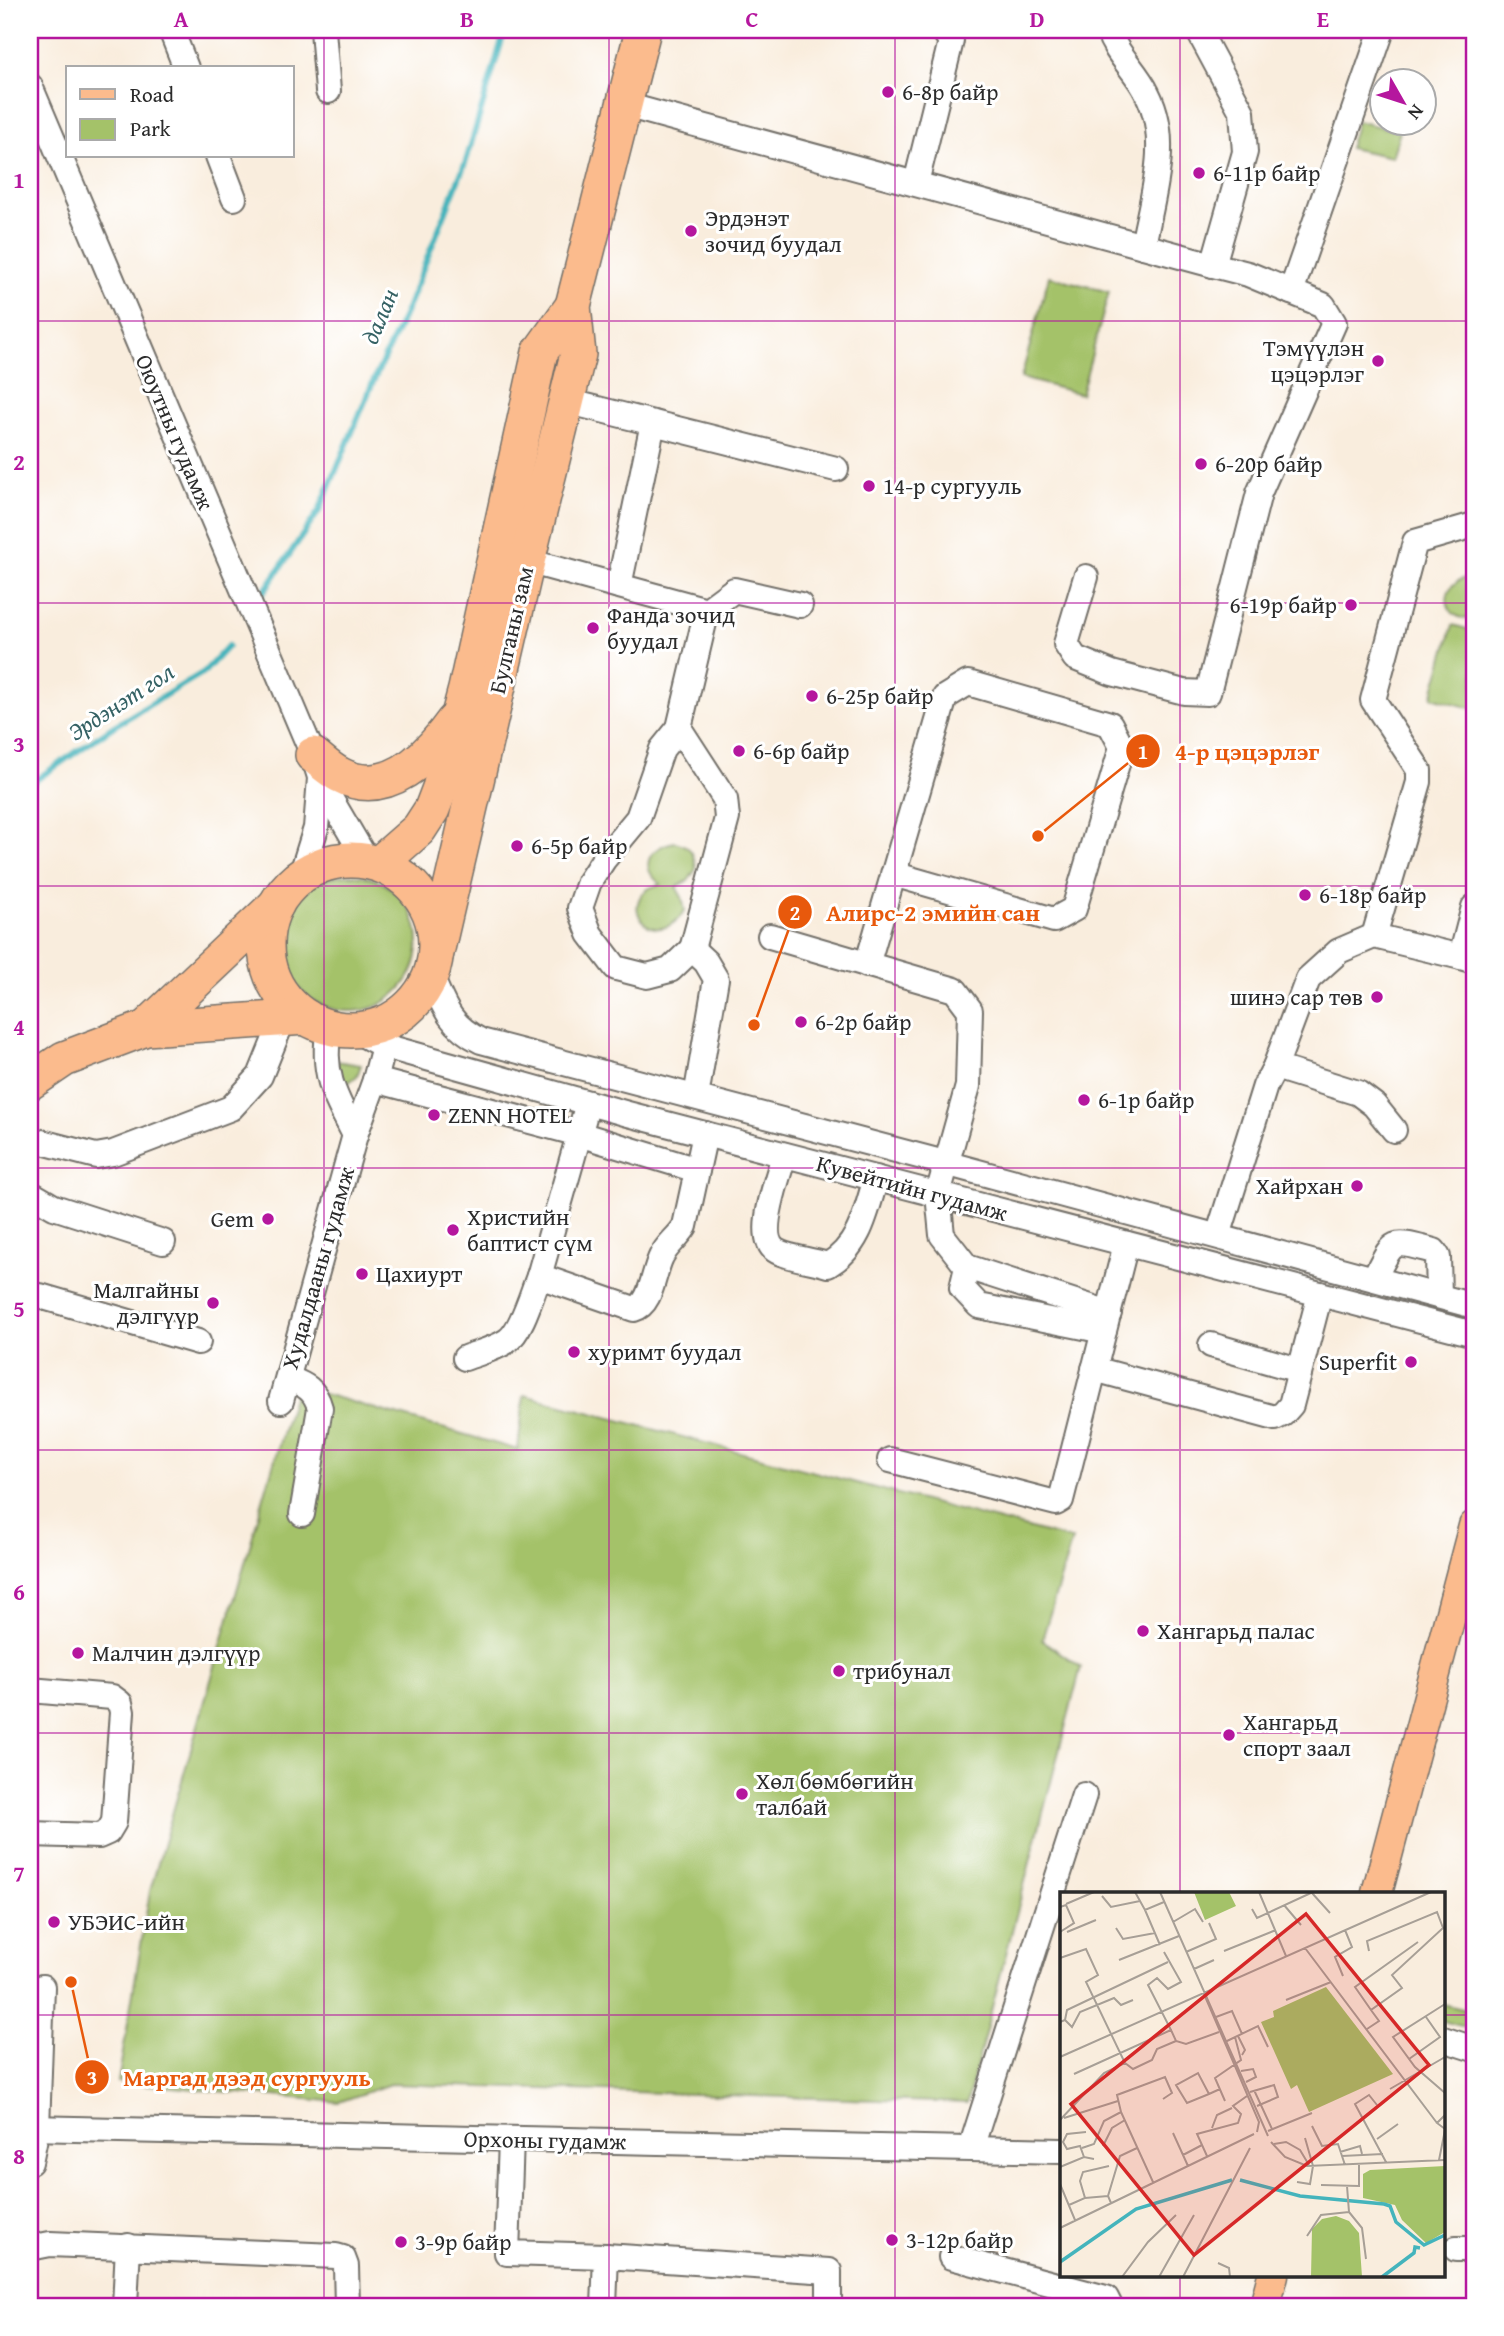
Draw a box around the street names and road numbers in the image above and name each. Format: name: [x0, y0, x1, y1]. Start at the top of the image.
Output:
street label: Оюутны гудамж: [128, 349, 223, 515]
street label: Булганы зам: [480, 563, 541, 697]
street label: Кувейтийн гудамж: [813, 1146, 1011, 1229]
street label: Худалдааны гудамж: [273, 1163, 362, 1373]
street label: Орхоны гудамж: [463, 2122, 627, 2157]

